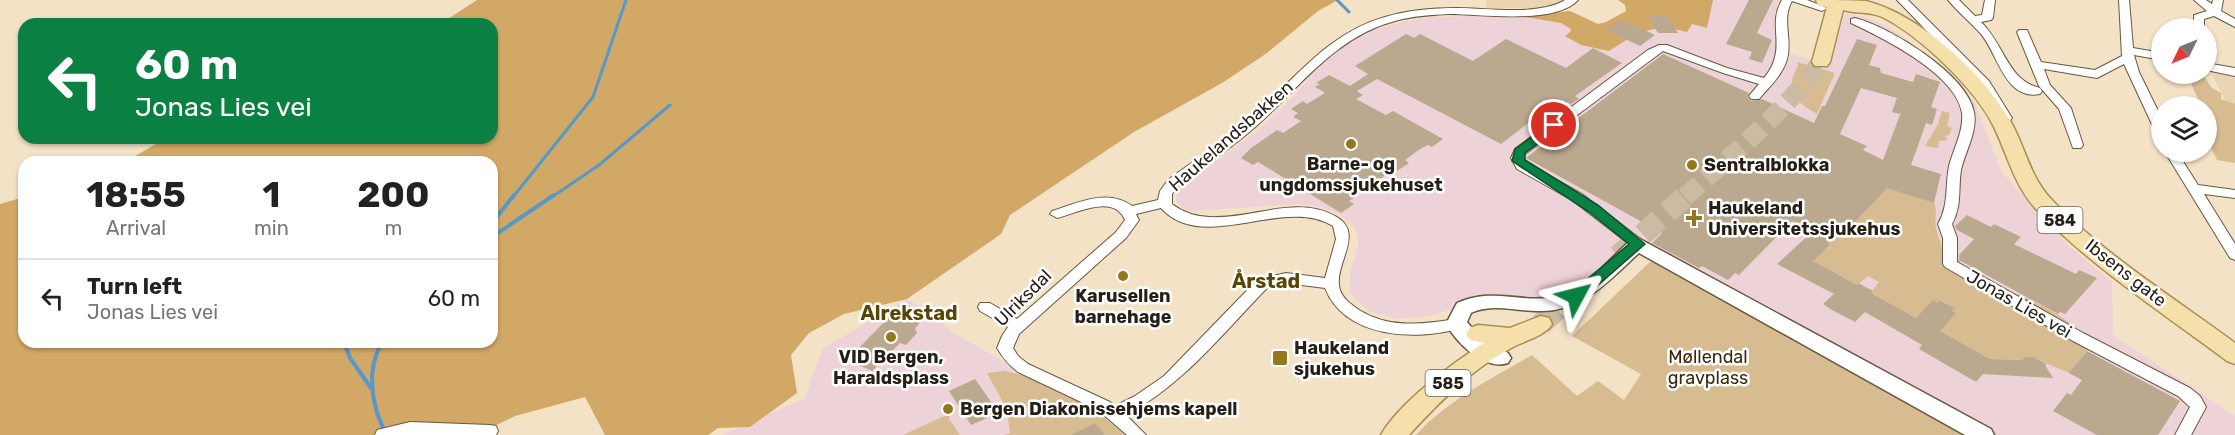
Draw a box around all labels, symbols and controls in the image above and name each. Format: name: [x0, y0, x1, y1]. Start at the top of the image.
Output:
north arrow: [2151, 18, 2217, 84]
map controls: [2151, 18, 2217, 162]
text: 60 m: [135, 40, 238, 90]
icon: left: [36, 42, 114, 120]
street label: Haukelandsbakken: [1164, 76, 1298, 196]
text: Jonas Lies vei: [135, 91, 312, 123]
button: layers: [2151, 96, 2217, 162]
pin: [1528, 99, 1579, 150]
icon: arrive: [1537, 108, 1570, 141]
marker: Barne- og ungdomssjukehuset: [1344, 137, 1358, 151]
place label: Barne- og ungdomssjukehuset: [1259, 153, 1443, 196]
place label: Sentralblokka: [1704, 154, 1829, 176]
marker: Sentralblokka: [1685, 158, 1699, 172]
text: 18:55: [86, 173, 186, 216]
text: 1: [263, 173, 280, 216]
text: 200: [357, 173, 430, 216]
place label: Haukeland Universitetssjukehus: [1708, 197, 1901, 240]
road number: 584: [2038, 207, 2082, 233]
marker: Haukeland Universitetssjukehus: [1685, 209, 1703, 227]
text: Arrival: [106, 216, 166, 240]
text: min: [254, 216, 289, 240]
text: m: [385, 216, 402, 240]
street label: Ibsens gate: [2081, 234, 2171, 312]
position arrow: [1544, 264, 1608, 328]
street label: Ulriksdal: [990, 265, 1056, 331]
street label: Jonas Lies vei: [1962, 265, 2076, 343]
marker: Karusellen barnehage: [1116, 269, 1130, 283]
district label: Årstad: [1232, 269, 1300, 293]
text: Turn left: [87, 273, 182, 300]
icon: left: [36, 282, 69, 315]
text: 60 m: [428, 285, 480, 312]
place label: Karusellen barnehage: [1075, 285, 1172, 328]
text: Jonas Lies vei: [87, 300, 218, 324]
district label: Alrekstad: [860, 301, 958, 325]
marker: VID Bergen, Haraldsplass: [884, 330, 898, 344]
place label: Haukeland sjukehus: [1294, 337, 1389, 380]
place label: VID Bergen, Haraldsplass: [833, 346, 949, 389]
park label: Møllendal gravplass: [1668, 346, 1748, 389]
marker: Haukeland sjukehus: [1271, 349, 1289, 367]
road number: 585: [1426, 370, 1470, 396]
place label: Bergen Diakonissehjems kapell: [960, 398, 1237, 420]
marker: Bergen Diakonissehjems kapell: [941, 402, 955, 416]

